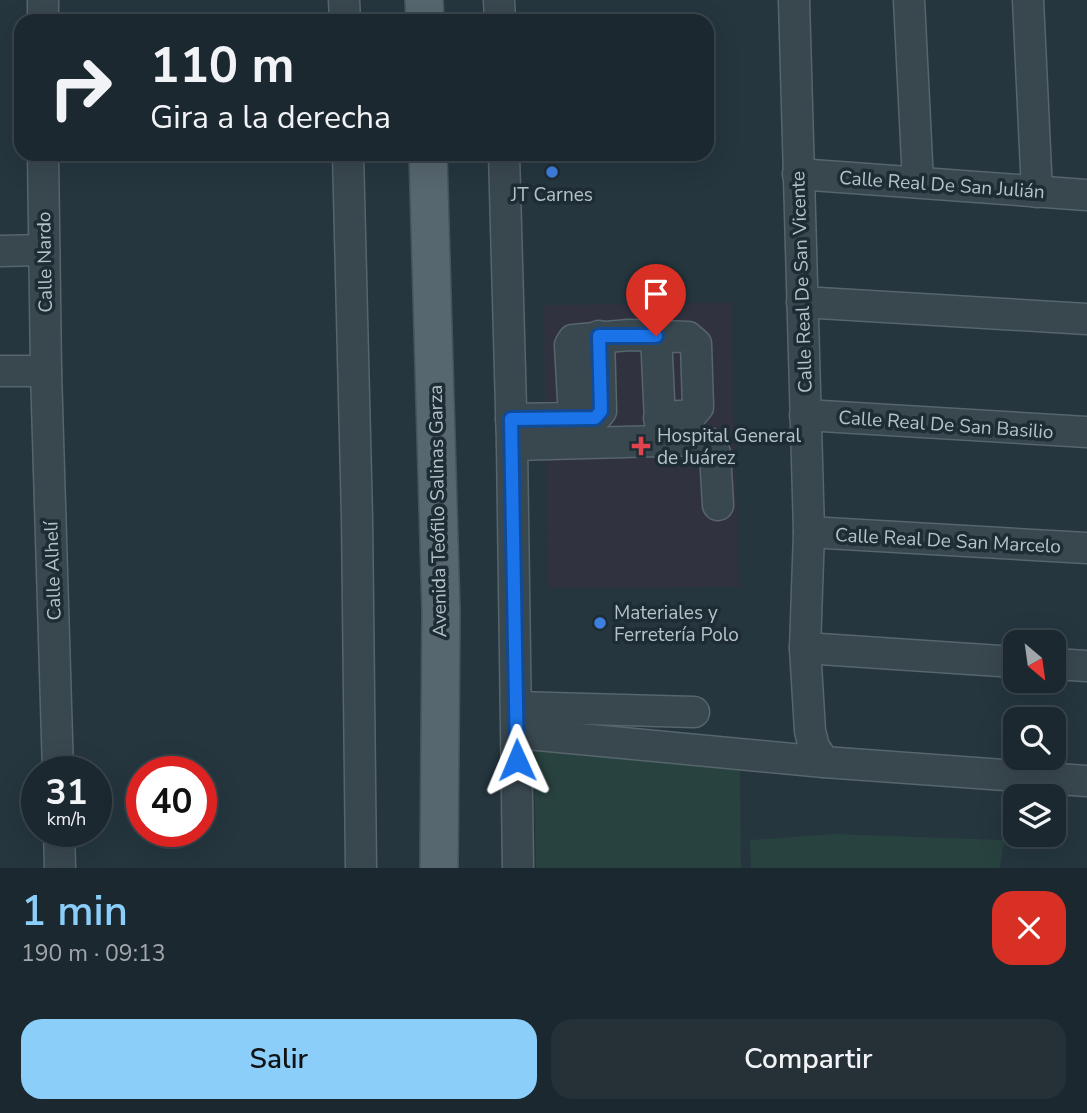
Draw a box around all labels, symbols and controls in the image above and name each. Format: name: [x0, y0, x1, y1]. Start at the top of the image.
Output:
text: 110 m: [150, 32, 294, 99]
icon: right: [35, 42, 126, 133]
text: Gira a la derecha: [150, 96, 391, 139]
marker: JT Carnes: [544, 164, 560, 180]
street label: Calle Real De San Julián: [838, 165, 1046, 205]
street label: Calle Real De San Vicente: [785, 171, 819, 393]
place label: JT Carnes: [510, 182, 593, 208]
street label: Calle Nardo: [31, 211, 59, 313]
pin: [626, 264, 686, 336]
icon: arrive: [637, 275, 675, 313]
street label: Avenida Teófilo Salinas Garza: [423, 384, 453, 638]
street label: Calle Real De San Basilio: [838, 405, 1054, 445]
place label: Hospital General de Juárez: [657, 423, 801, 471]
marker: Hospital General de Juárez: [631, 436, 651, 456]
street label: Calle Alhelí: [38, 519, 68, 621]
street label: Calle Real De San Marcelo: [834, 522, 1062, 560]
place label: Materiales y Ferretería Polo: [614, 600, 739, 648]
marker: Materiales y Ferretería Polo: [592, 615, 608, 631]
north arrow: [1003, 630, 1066, 693]
map controls: [1003, 630, 1066, 847]
button: search: [1003, 707, 1066, 770]
position arrow: [480, 723, 554, 797]
speed limit sign: 40: [126, 756, 217, 847]
text: 31: [45, 769, 88, 816]
button: layers: [1003, 784, 1066, 847]
text: km/h: [47, 807, 86, 831]
text: 1 min: [21, 883, 128, 940]
button: close: [992, 891, 1066, 965]
text: 190 m · 09:13: [21, 938, 166, 969]
button: Salir: [21, 1019, 537, 1099]
button: Compartir: [551, 1019, 1066, 1099]

